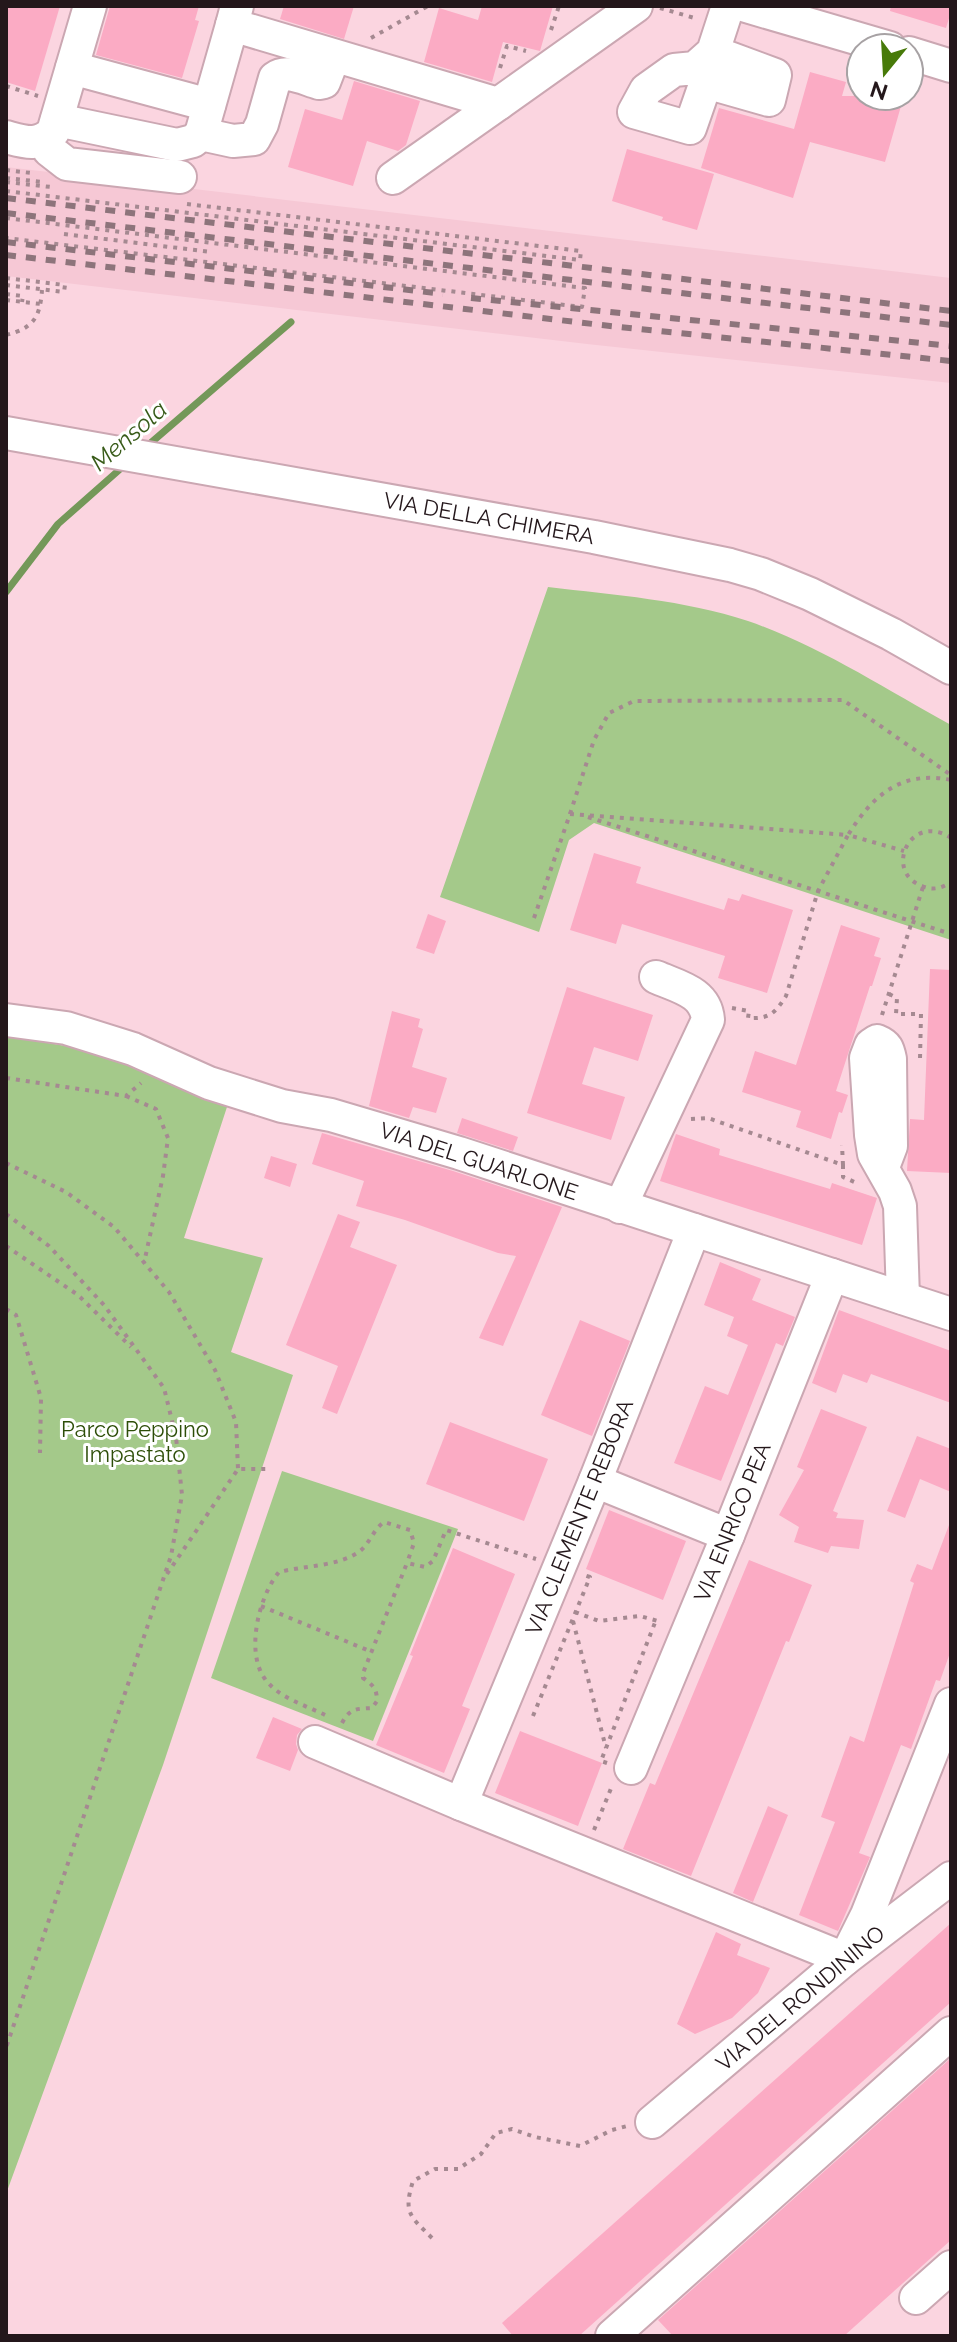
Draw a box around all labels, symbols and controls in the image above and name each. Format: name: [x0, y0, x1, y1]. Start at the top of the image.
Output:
north arrow: [845, 32, 925, 112]
text: N: [867, 76, 891, 106]
water label: Mensola: [85, 395, 173, 477]
street label: VIA DELLA CHIMERA: [382, 487, 596, 549]
street label: VIA DEL GUARLONE: [376, 1117, 582, 1205]
street label: VIA CLEMENTE REBORA: [520, 1395, 638, 1639]
park label: Parco Peppino Impastato: [61, 1416, 209, 1467]
street label: VIA ENRICO PEA: [688, 1438, 776, 1605]
street label: VIA DEL RONDININO: [710, 1920, 890, 2076]

